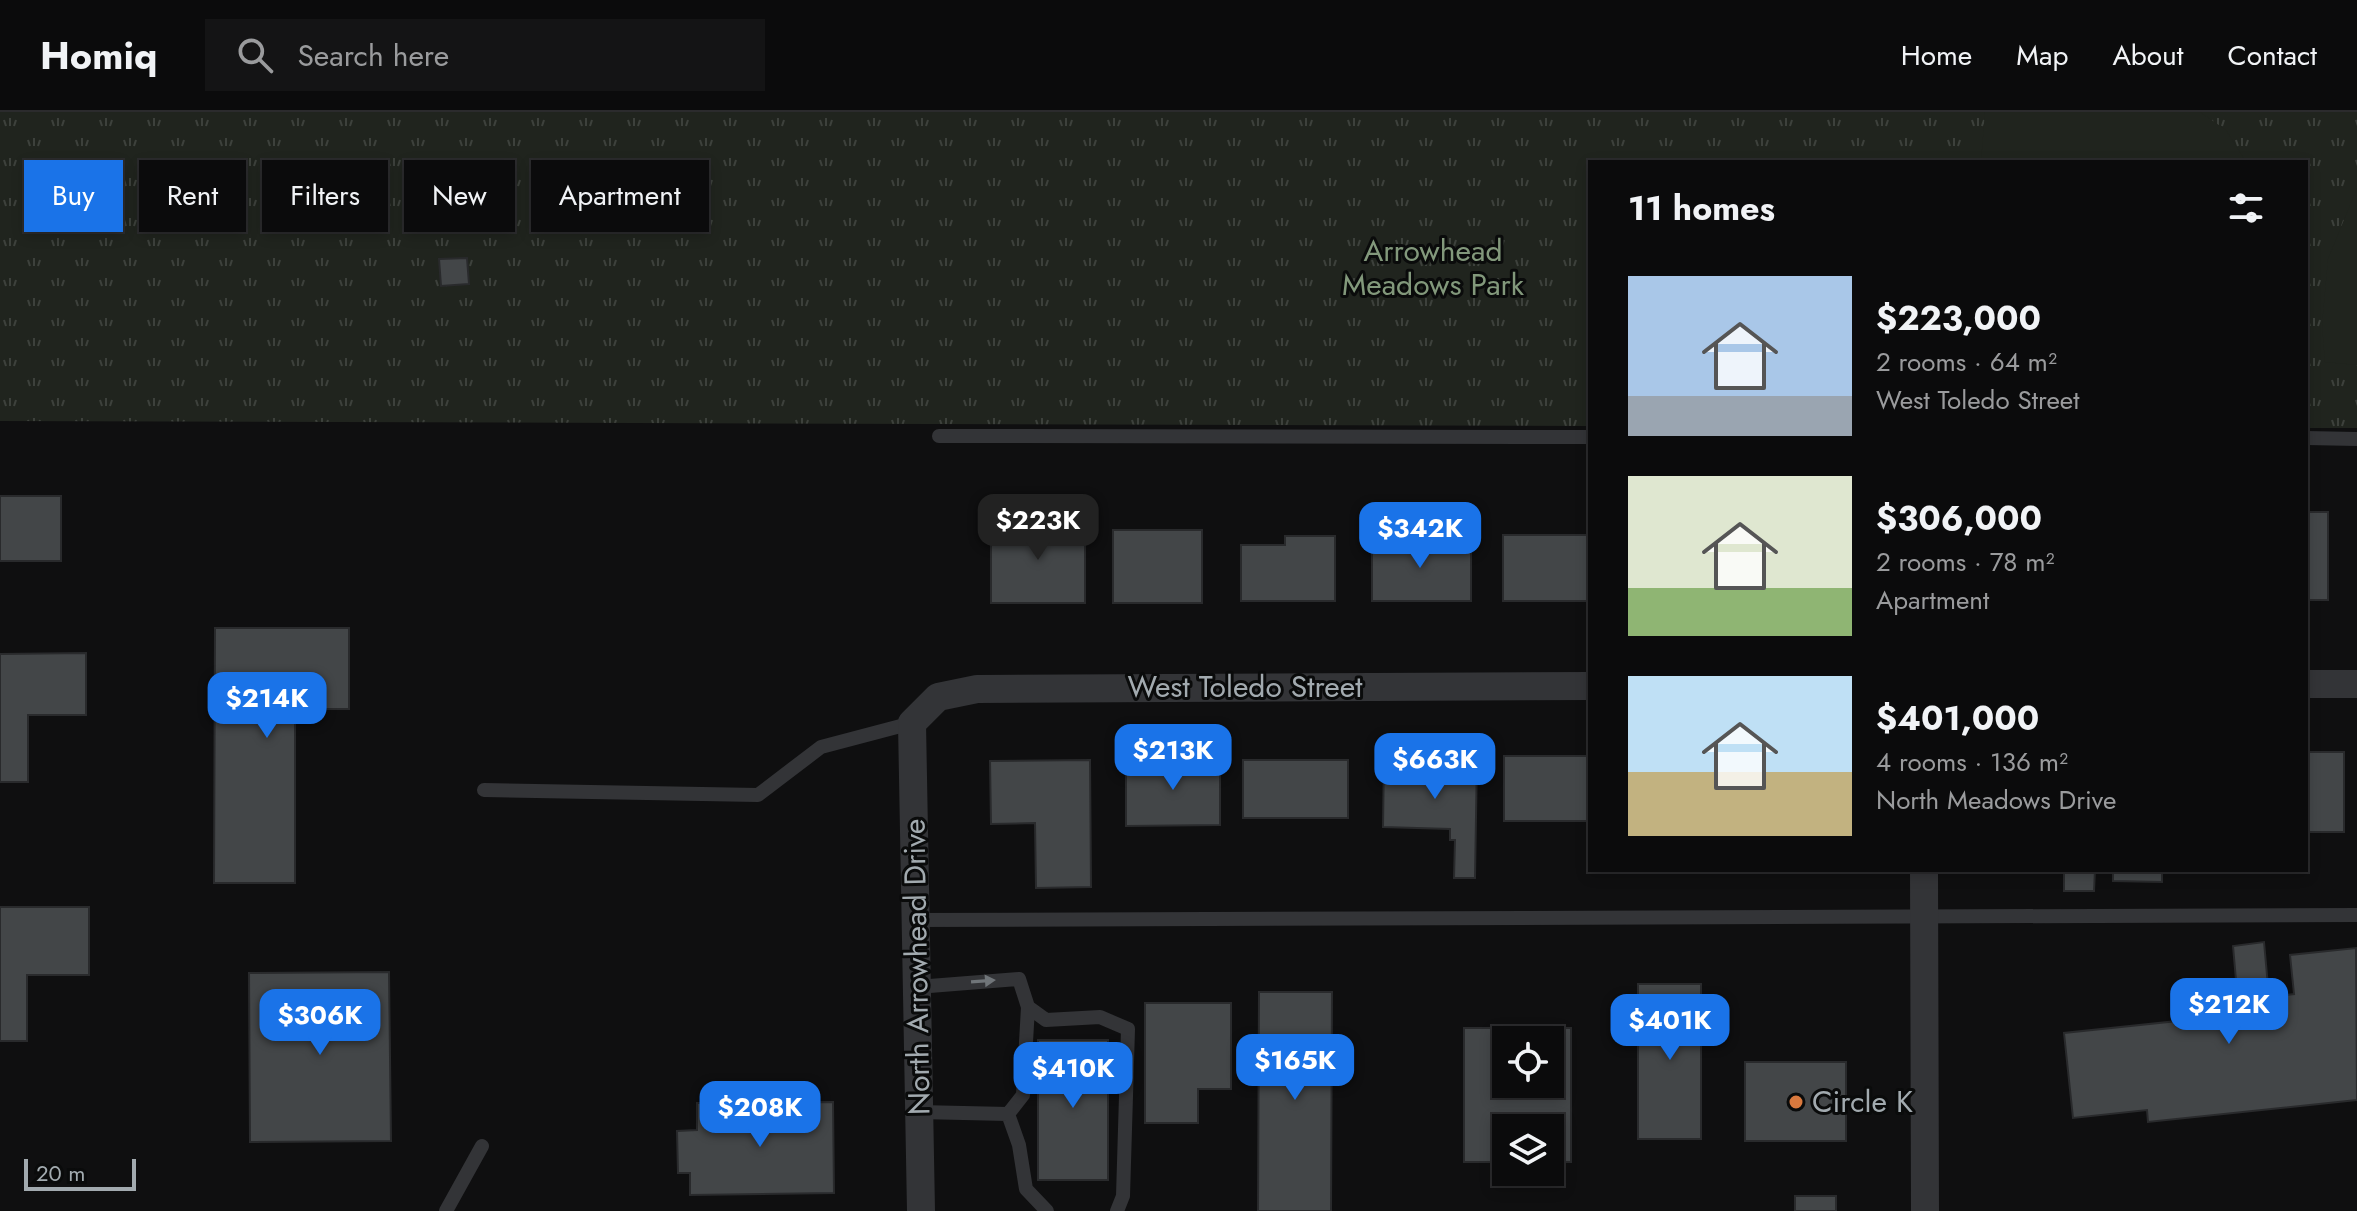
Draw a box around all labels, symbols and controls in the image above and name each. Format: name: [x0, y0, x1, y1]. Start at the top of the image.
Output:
search box: [205, 19, 765, 91]
text: Homiq: [40, 28, 157, 83]
icon: search: [233, 33, 277, 77]
text: Search here: [297, 34, 449, 77]
text: Home: [1901, 35, 1972, 76]
text: Map: [2016, 35, 2068, 76]
text: About: [2112, 35, 2184, 76]
text: Contact: [2228, 35, 2317, 76]
chip: Buy: [24, 160, 123, 232]
chip: Rent: [139, 160, 246, 232]
chip: Filters: [262, 160, 388, 232]
chip: New: [404, 160, 515, 232]
chip: Apartment: [531, 160, 709, 232]
text: 11 homes: [1628, 184, 1775, 233]
icon: filters: [2224, 186, 2268, 230]
park label: Arrowhead Meadows Park: [1342, 229, 1525, 306]
text: $223,000: [1876, 294, 2041, 343]
icon: home: [1692, 308, 1788, 404]
text: 2 rooms · 64 m²: [1876, 343, 2057, 381]
text: West Toledo Street: [1876, 381, 2079, 419]
pin: $223K: [982, 494, 1094, 562]
text: $306,000: [1876, 494, 2042, 543]
text: $223K: [996, 501, 1080, 539]
pin: $342K: [1364, 502, 1476, 570]
icon: home: [1692, 508, 1788, 604]
text: $342K: [1377, 509, 1463, 547]
text: 2 rooms · 78 m²: [1876, 543, 2055, 581]
text: Apartment: [1876, 581, 1989, 619]
street label: West Toledo Street: [1128, 665, 1363, 708]
pin: $214K: [211, 672, 323, 740]
text: $214K: [226, 679, 308, 717]
text: $401,000: [1876, 694, 2039, 743]
icon: home: [1692, 708, 1788, 804]
pin: $213K: [1117, 724, 1229, 792]
text: $213K: [1133, 731, 1213, 769]
pin: $663K: [1379, 733, 1491, 801]
text: $663K: [1392, 740, 1478, 778]
text: 4 rooms · 136 m²: [1876, 743, 2068, 781]
text: North Meadows Drive: [1876, 781, 2116, 819]
street label: North Arrowhead Drive: [892, 818, 941, 1116]
one-way arrow: [970, 974, 995, 987]
pin: $212K: [2173, 978, 2285, 1046]
text: $212K: [2188, 985, 2270, 1023]
pin: $306K: [264, 989, 376, 1057]
pin: $401K: [1614, 994, 1726, 1062]
text: $306K: [277, 996, 363, 1034]
text: $401K: [1629, 1001, 1711, 1039]
map controls: [1492, 1026, 1564, 1186]
button: locate: [1492, 1026, 1564, 1098]
pin: $165K: [1239, 1034, 1351, 1102]
text: $165K: [1254, 1041, 1336, 1079]
pin: $410K: [1017, 1042, 1129, 1110]
text: $410K: [1032, 1049, 1114, 1087]
place label: Circle K: [1812, 1080, 1913, 1123]
pin: $208K: [704, 1081, 816, 1149]
text: $208K: [718, 1088, 802, 1126]
marker: Circle K: [1787, 1093, 1805, 1111]
button: layers: [1492, 1114, 1564, 1186]
scale bar: [24, 1155, 136, 1191]
text: 20 m: [36, 1157, 85, 1189]

